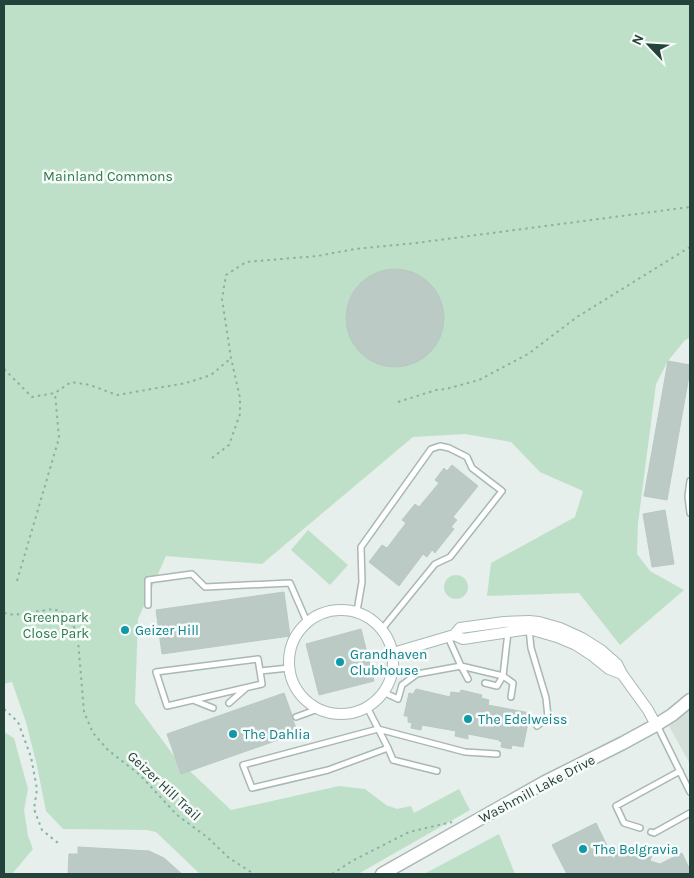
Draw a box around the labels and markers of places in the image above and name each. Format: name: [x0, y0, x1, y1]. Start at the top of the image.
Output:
place label: Geizer Hill: [135, 622, 199, 639]
marker: Geizer Hill: [119, 624, 131, 636]
place label: Grandhaven Clubhouse: [350, 646, 427, 679]
marker: Grandhaven Clubhouse: [334, 656, 346, 668]
place label: The Edelweiss: [478, 711, 567, 728]
marker: The Edelweiss: [462, 713, 474, 725]
place label: The Dahlia: [243, 726, 310, 743]
marker: The Dahlia: [227, 728, 239, 740]
place label: The Belgravia: [593, 841, 678, 858]
marker: The Belgravia: [577, 843, 589, 855]

